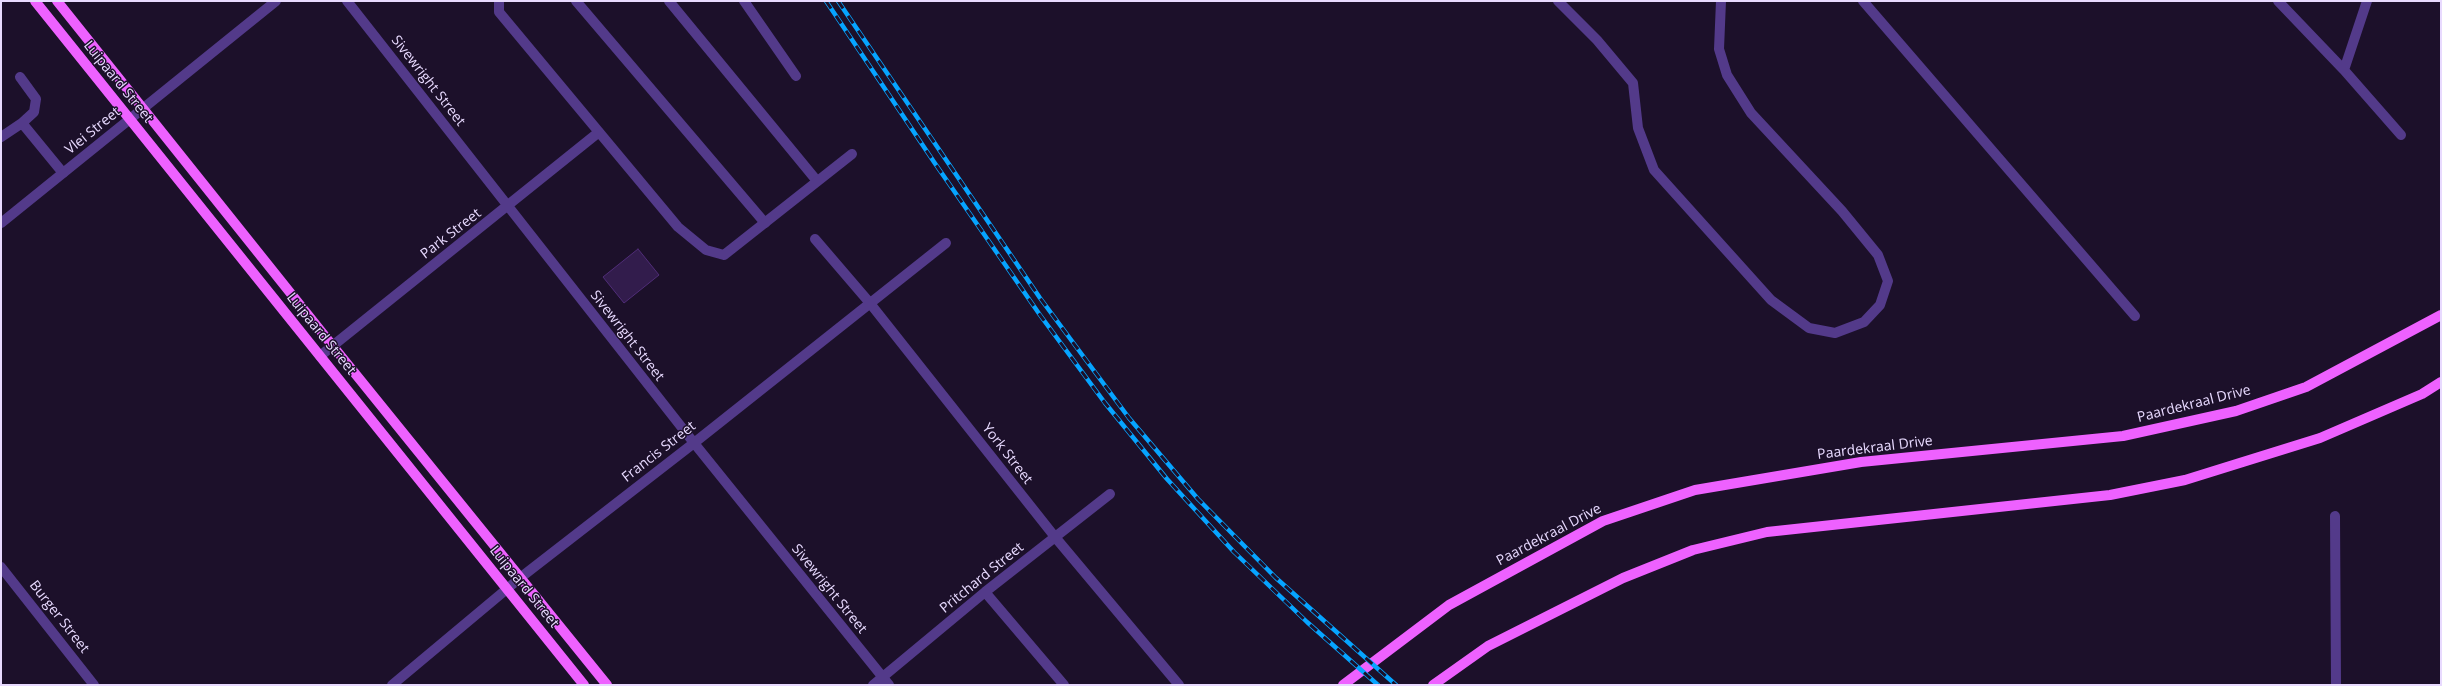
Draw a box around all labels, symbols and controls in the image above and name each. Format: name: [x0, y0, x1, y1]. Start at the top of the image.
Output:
street label: Sivewright Street: [387, 32, 469, 130]
street label: Luipaard Street: [80, 38, 156, 126]
street label: Vlei Street: [62, 104, 124, 158]
street label: Park Street: [417, 205, 485, 263]
street label: Sivewright Street: [586, 287, 668, 385]
street label: Luipaard Street: [283, 290, 359, 378]
street label: Paardekraal Drive: [2136, 382, 2252, 426]
street label: Francis Street: [619, 418, 699, 486]
street label: York Street: [978, 420, 1036, 488]
street label: Paardekraal Drive: [1816, 433, 1934, 463]
street label: Paardekraal Drive: [1494, 500, 1604, 570]
street label: Pritchard Street: [937, 539, 1027, 617]
street label: Sivewright Street: [788, 541, 870, 637]
street label: Luipaard Street: [486, 543, 562, 631]
street label: Burger Street: [26, 577, 92, 657]

